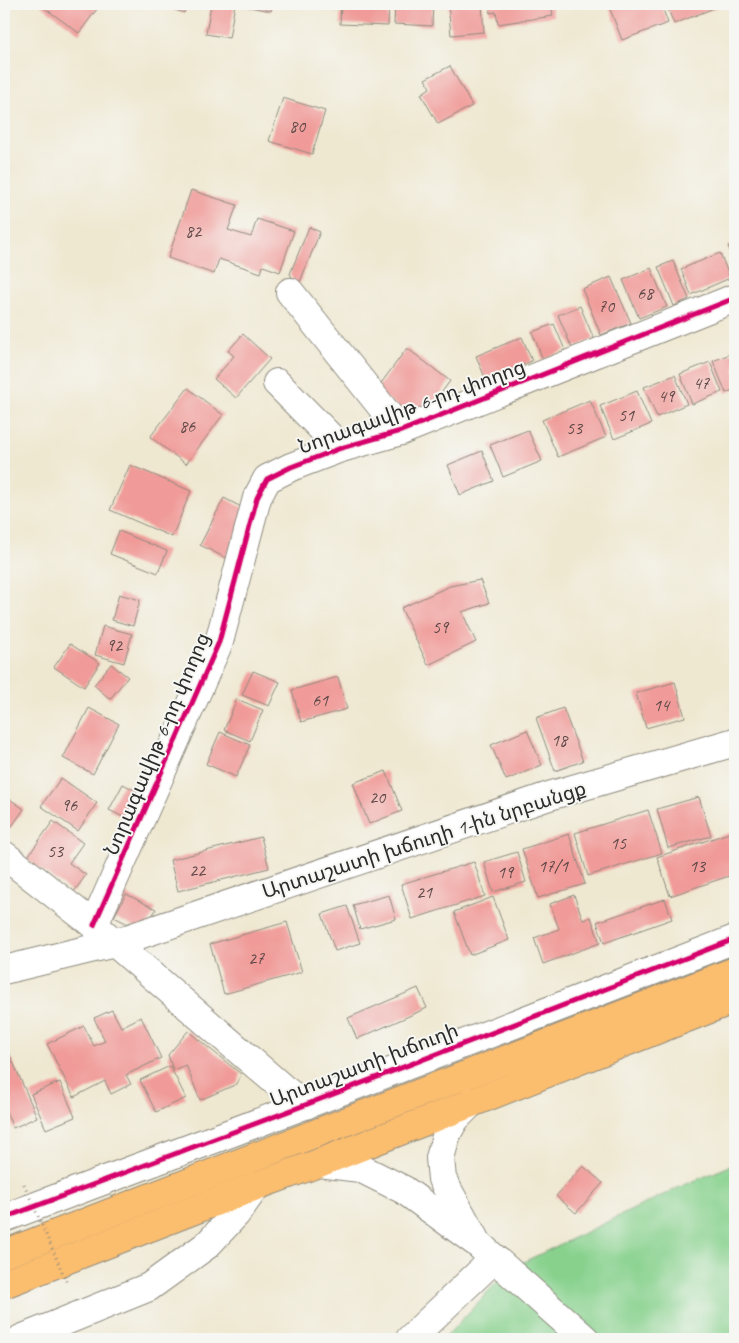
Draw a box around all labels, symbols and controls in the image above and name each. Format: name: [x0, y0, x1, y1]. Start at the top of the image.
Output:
house number: 80: [289, 115, 307, 137]
house number: 82: [185, 220, 203, 242]
house number: 68: [637, 282, 655, 304]
house number: 70: [598, 295, 616, 317]
street label: Նորագավիթ 6-րդ փողոց: [295, 354, 529, 460]
house number: 47: [693, 372, 710, 394]
house number: 49: [658, 385, 676, 407]
house number: 51: [618, 404, 635, 426]
house number: 86: [179, 415, 196, 437]
house number: 53: [566, 417, 584, 439]
house number: 59: [432, 616, 450, 638]
street label: Նորագավիթ 6-րդ փողոց: [99, 629, 215, 859]
house number: 92: [106, 634, 124, 656]
house number: 61: [312, 689, 329, 711]
house number: 14: [653, 694, 671, 716]
house number: 18: [551, 729, 569, 751]
street label: Արտաշատի խճուղի 1-ին նրբանցք: [259, 776, 589, 904]
house number: 20: [369, 786, 387, 808]
house number: 96: [61, 794, 78, 816]
house number: 15: [610, 832, 627, 854]
house number: 53: [47, 840, 65, 862]
house number: 17/1: [538, 855, 569, 877]
house number: 13: [689, 855, 707, 877]
house number: 22: [189, 859, 207, 881]
house number: 19: [497, 861, 515, 883]
house number: 21: [416, 881, 433, 903]
house number: 27: [248, 947, 265, 969]
street label: Արտաշատի խճուղի: [266, 1017, 462, 1113]

